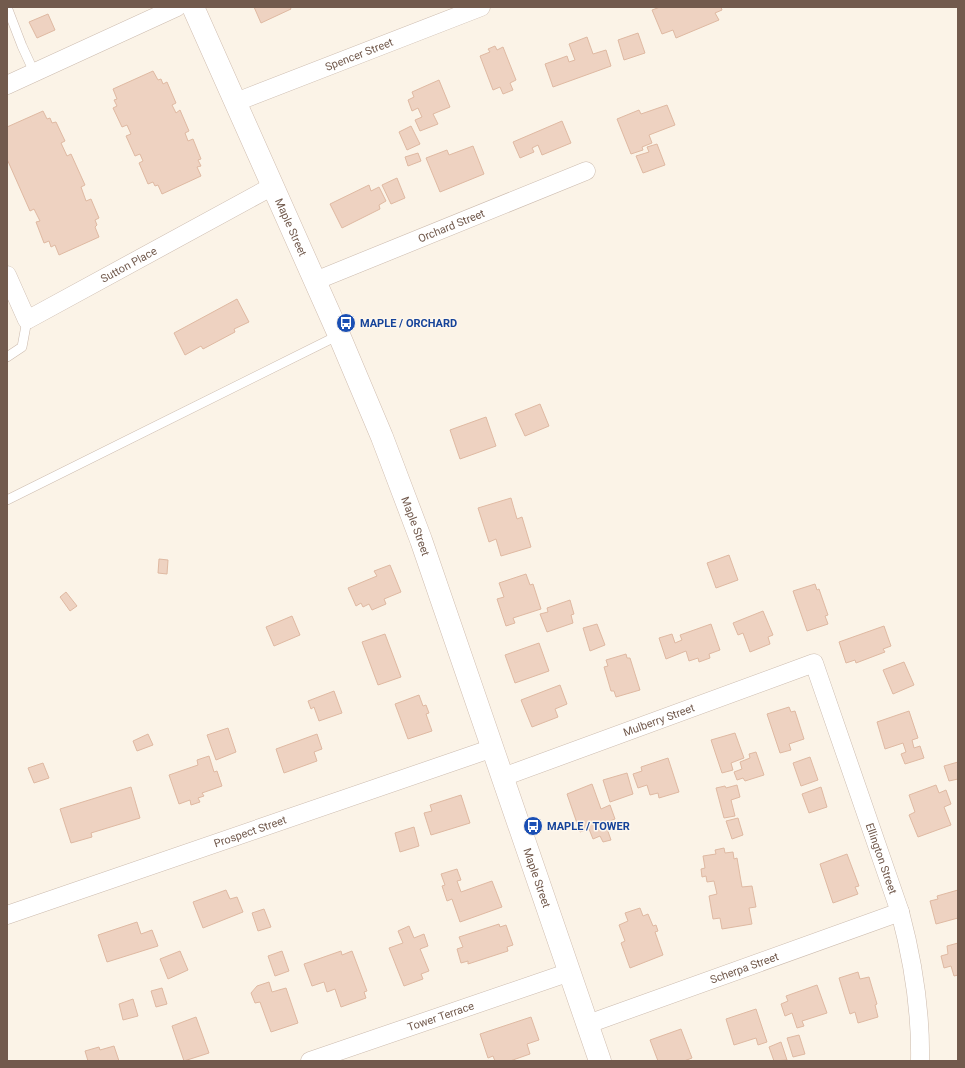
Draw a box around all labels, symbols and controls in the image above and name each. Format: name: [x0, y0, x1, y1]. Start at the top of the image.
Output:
street label: Spencer Street: [323, 36, 395, 74]
street label: Maple Street: [272, 196, 309, 259]
street label: Orchard Street: [416, 207, 487, 245]
street label: Sutton Place: [99, 244, 159, 286]
bus stop icon: MAPLE / ORCHARD: [335, 312, 357, 334]
place label: MAPLE / ORCHARD: [360, 317, 457, 330]
street label: Maple Street: [398, 495, 432, 558]
street label: Mulberry Street: [622, 701, 697, 739]
street label: Prospect Street: [212, 813, 289, 850]
bus stop icon: MAPLE / TOWER: [522, 815, 544, 837]
place label: MAPLE / TOWER: [547, 820, 630, 833]
street label: Ellington Street: [863, 821, 899, 896]
street label: Maple Street: [520, 846, 553, 910]
street label: Scherpa Street: [708, 950, 781, 987]
street label: Tower Terrace: [406, 999, 476, 1034]

